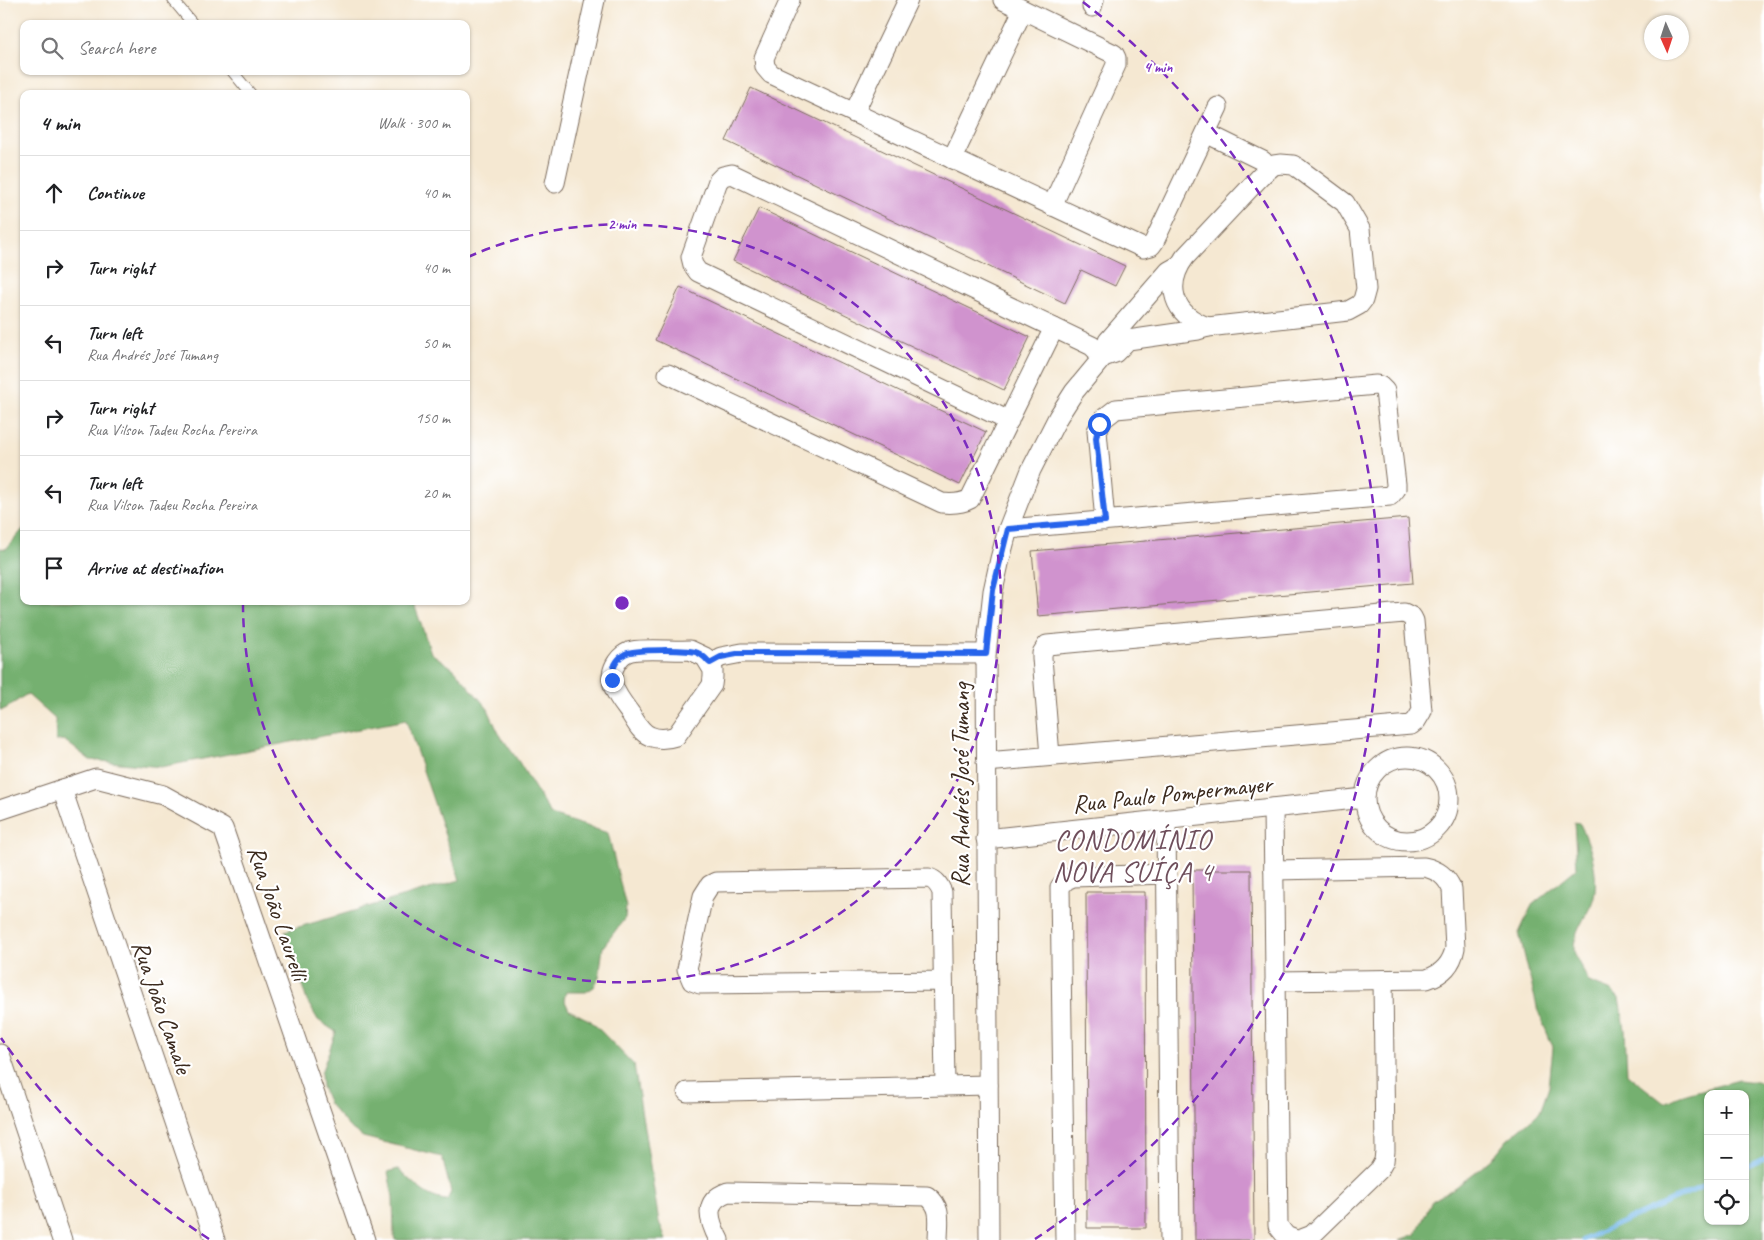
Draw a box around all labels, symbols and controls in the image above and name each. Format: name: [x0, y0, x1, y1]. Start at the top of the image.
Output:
north arrow: [1644, 15, 1689, 60]
search box: [20, 20, 470, 75]
icon: search: [38, 34, 66, 62]
text: Search here: [78, 36, 155, 60]
text: 4 min: [1144, 58, 1173, 77]
text: 4 min: [40, 110, 80, 136]
text: Walk · 300 m: [378, 113, 450, 133]
icon: ahead: [40, 179, 68, 207]
text: Continue: [87, 181, 144, 205]
text: 40 m: [423, 183, 450, 203]
text: 2 min: [608, 215, 637, 234]
icon: right: [40, 254, 68, 282]
text: Turn right: [87, 256, 154, 280]
text: 40 m: [423, 258, 450, 278]
text: Turn left: [87, 321, 142, 345]
icon: left: [40, 329, 68, 357]
text: 50 m: [423, 333, 450, 353]
text: Rua Andrés José Tumang: [87, 345, 218, 365]
text: Turn right: [87, 396, 154, 420]
icon: right: [40, 404, 68, 432]
text: 150 m: [416, 408, 450, 428]
route start: [1088, 413, 1111, 436]
text: Rua Vilson Tadeu Rocha Pereira: [87, 420, 257, 440]
text: Turn left: [87, 471, 142, 495]
icon: left: [40, 479, 68, 507]
text: 20 m: [423, 483, 450, 503]
text: Rua Vilson Tadeu Rocha Pereira: [87, 495, 257, 515]
icon: arrive: [40, 554, 68, 582]
text: Arrive at destination: [87, 556, 223, 580]
centre of rings: [613, 594, 631, 612]
route end: [601, 669, 624, 692]
street label: Rua Andrés José Tumang: [945, 681, 977, 887]
street label: Rua Paulo Pompermayer: [1071, 767, 1276, 820]
district label: CONDOMÍNIO NOVA SUÍÇA 4: [1053, 822, 1215, 890]
street label: Rua João Laurelli: [240, 841, 317, 988]
street label: Rua João Camale: [124, 936, 200, 1080]
map controls: [1704, 1090, 1749, 1225]
button: +: [1704, 1090, 1749, 1135]
button: −: [1704, 1135, 1749, 1180]
button: locate: [1704, 1180, 1749, 1225]

